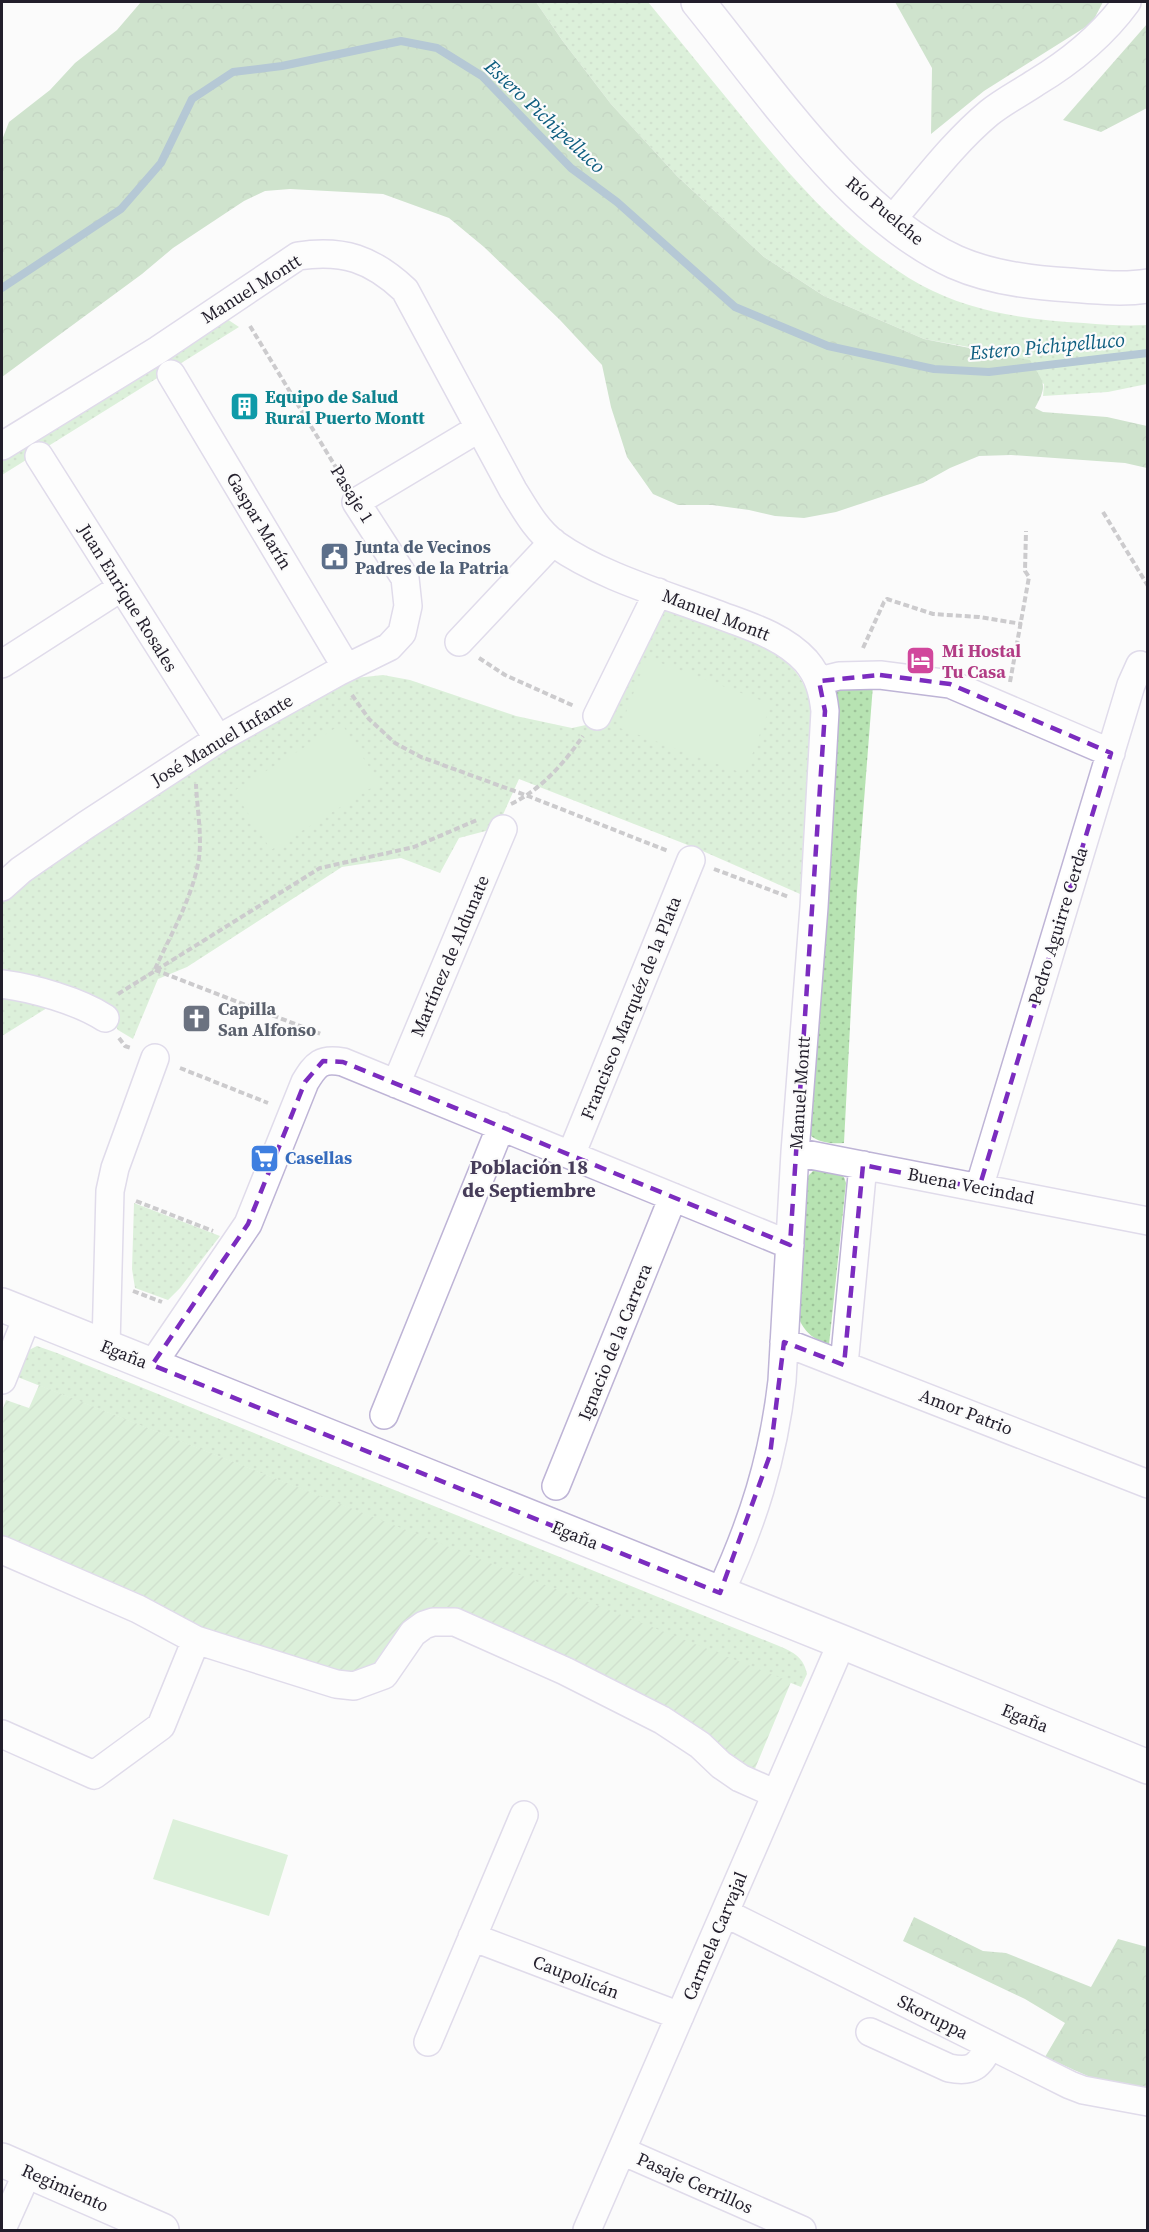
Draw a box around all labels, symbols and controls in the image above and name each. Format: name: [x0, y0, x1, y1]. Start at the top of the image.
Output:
water label: Estero Pichipelluco: [478, 52, 612, 180]
street label: Río Puelche: [841, 170, 930, 251]
street label: Manuel Montt: [196, 248, 305, 329]
water label: Estero Pichipelluco: [967, 325, 1126, 367]
place label: Equipo de Salud Rural Puerto Montt: [265, 384, 425, 430]
building icon: Equipo de Salud Rural Puerto Montt: [228, 391, 260, 423]
street label: Pasaje 1: [325, 460, 380, 528]
street label: Gaspar Marín: [221, 467, 298, 574]
street label: Juan Enrique Rosales: [72, 518, 184, 677]
place label: Junta de Vecinos Padres de la Patria: [354, 534, 509, 580]
public building icon: Junta de Vecinos Padres de la Patria: [318, 541, 350, 573]
street label: Manuel Montt: [659, 583, 774, 647]
place label: Mi Hostal Tu Casa: [942, 638, 1021, 684]
hotel icon: Mi Hostal Tu Casa: [905, 645, 937, 677]
street label: José Manuel Infante: [145, 687, 297, 792]
street label: Pedro Aguirre Cerda: [1022, 843, 1094, 1008]
street label: Martínez de Aldunate: [404, 871, 495, 1040]
street label: Francisco Marquéz de la Plata: [574, 892, 687, 1123]
place label: Capilla San Alfonso: [218, 996, 316, 1042]
church icon: Capilla San Alfonso: [181, 1003, 213, 1035]
street label: Manuel Montt: [783, 1036, 816, 1150]
supermarket icon: Casellas: [248, 1142, 280, 1174]
place label: Casellas: [285, 1145, 352, 1170]
district label: Población 18 de Septiembre: [462, 1153, 596, 1204]
street label: Buena Vecindad: [906, 1161, 1037, 1210]
street label: Ignacio de la Carrera: [572, 1259, 658, 1424]
street label: Egaña: [97, 1333, 152, 1375]
street label: Amor Patrio: [916, 1382, 1017, 1441]
street label: Egaña: [548, 1514, 603, 1556]
street label: Egaña: [998, 1697, 1053, 1739]
street label: Carmela Carvajal: [676, 1868, 753, 2004]
street label: Caupolicán: [529, 1949, 623, 2004]
street label: Skoruppa: [894, 1988, 974, 2045]
street label: Pasaje Cerrillos: [633, 2146, 757, 2219]
street label: Regimiento: [18, 2157, 113, 2218]

